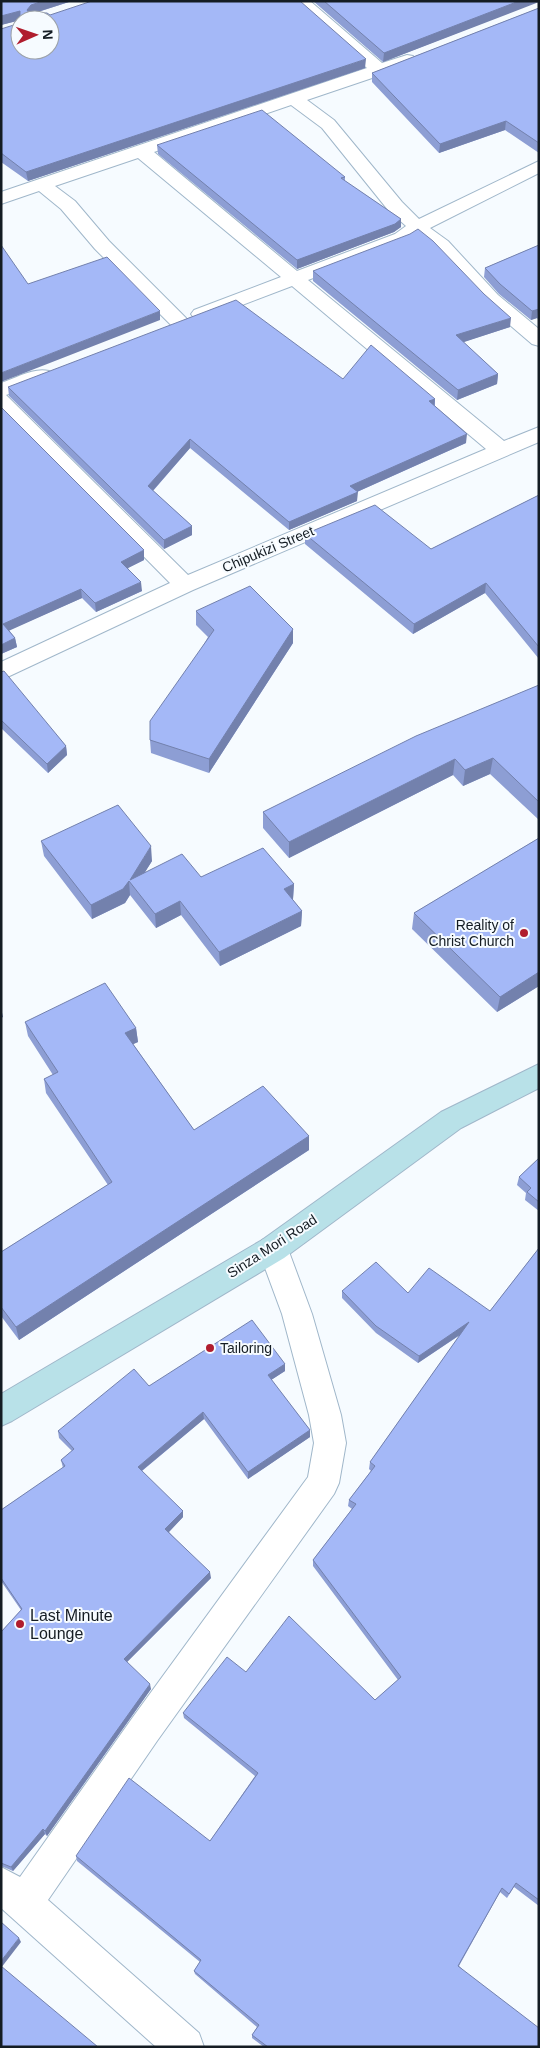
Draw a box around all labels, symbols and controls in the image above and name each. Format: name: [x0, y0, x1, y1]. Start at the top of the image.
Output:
north arrow: [10, 10, 60, 60]
text: N: [40, 29, 56, 40]
street label: Chipukizi Street: [220, 522, 316, 576]
place label: Reality of Christ Church: [428, 917, 514, 949]
marker: Reality of Christ Church: [518, 927, 530, 939]
street label: Sinza Mori Road: [224, 1211, 320, 1281]
place label: Tailoring: [220, 1340, 272, 1356]
marker: Tailoring: [204, 1342, 216, 1354]
place label: Last Minute Lounge: [30, 1607, 113, 1642]
marker: Last Minute Lounge: [14, 1618, 26, 1630]

